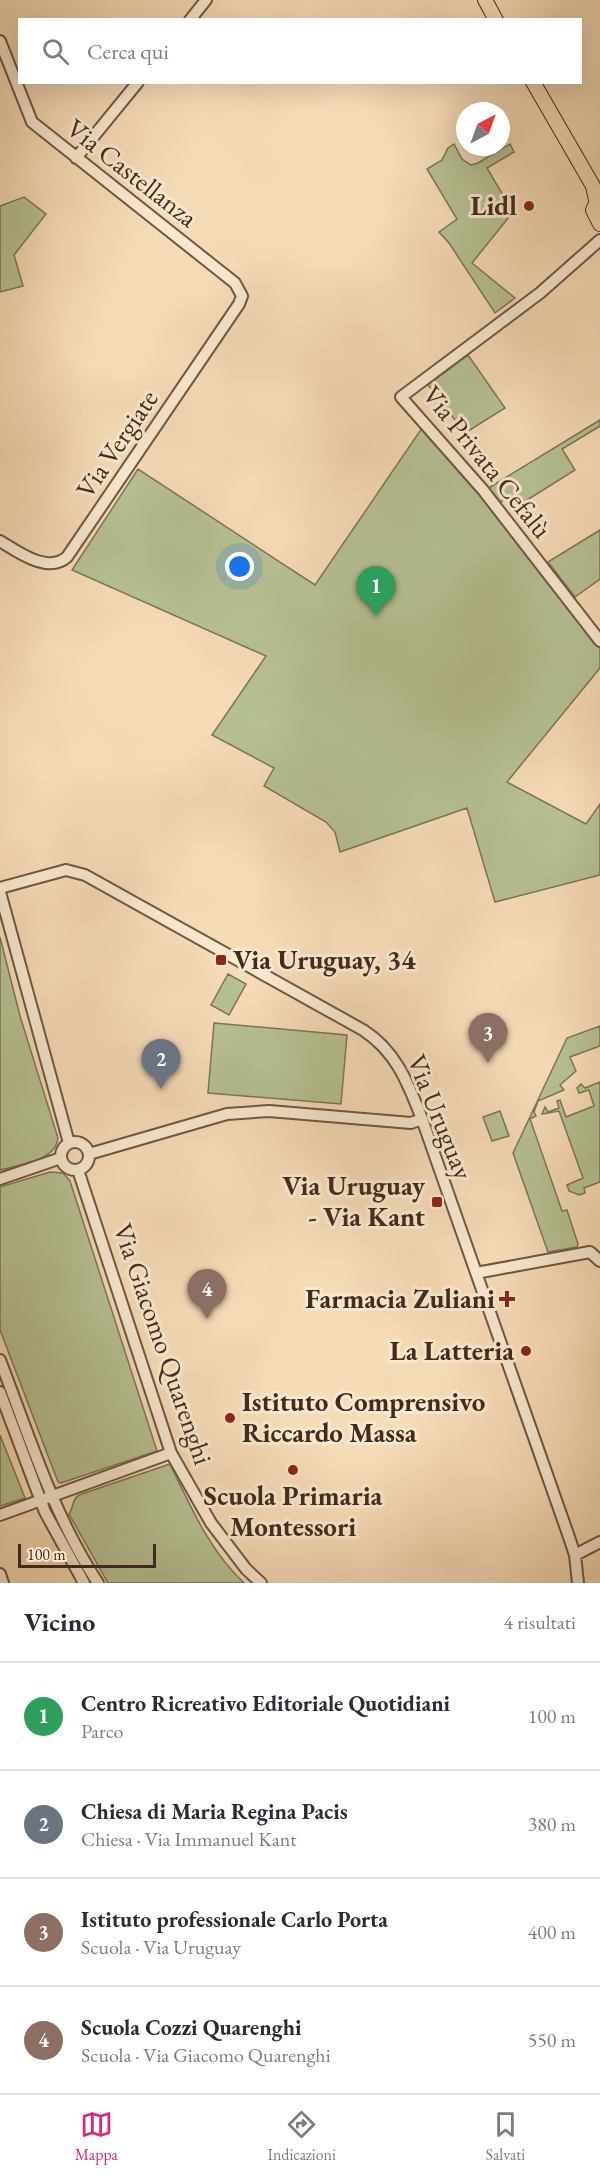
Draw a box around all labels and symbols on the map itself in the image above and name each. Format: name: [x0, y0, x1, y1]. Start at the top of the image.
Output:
north arrow: [456, 102, 510, 156]
street label: Via Castellanza: [60, 110, 205, 235]
place label: Lidl: [471, 188, 517, 223]
marker: Lidl: [522, 199, 536, 213]
street label: Via Privata Cefalù: [415, 378, 560, 545]
street label: Via Vergiate: [68, 383, 166, 505]
your location: [225, 552, 254, 581]
pin: 1: [356, 566, 395, 616]
place label: Via Uruguay, 34: [233, 942, 416, 977]
marker: Via Uruguay, 34: [214, 953, 228, 967]
pin: 3: [468, 1014, 508, 1063]
pin: 2: [142, 1040, 180, 1089]
street label: Via Uruguay: [400, 1049, 481, 1185]
place label: Via Uruguay - Via Kant: [282, 1168, 426, 1234]
marker: Via Uruguay - Via Kant: [430, 1195, 444, 1209]
street label: Via Giacomo Quarenghi: [106, 1219, 221, 1469]
pin: 4: [188, 1270, 226, 1319]
place label: Farmacia Zuliani: [305, 1281, 495, 1316]
marker: Farmacia Zuliani: [500, 1292, 514, 1306]
place label: La Latteria: [390, 1333, 514, 1368]
marker: La Latteria: [519, 1344, 533, 1358]
place label: Istituto Comprensivo Riccardo Massa: [242, 1384, 485, 1450]
marker: Istituto Comprensivo Riccardo Massa: [223, 1411, 237, 1425]
marker: Scuola Primaria Montessori: [286, 1463, 300, 1477]
place label: Scuola Primaria Montessori: [204, 1478, 383, 1544]
scale bar: [18, 1541, 156, 1568]

